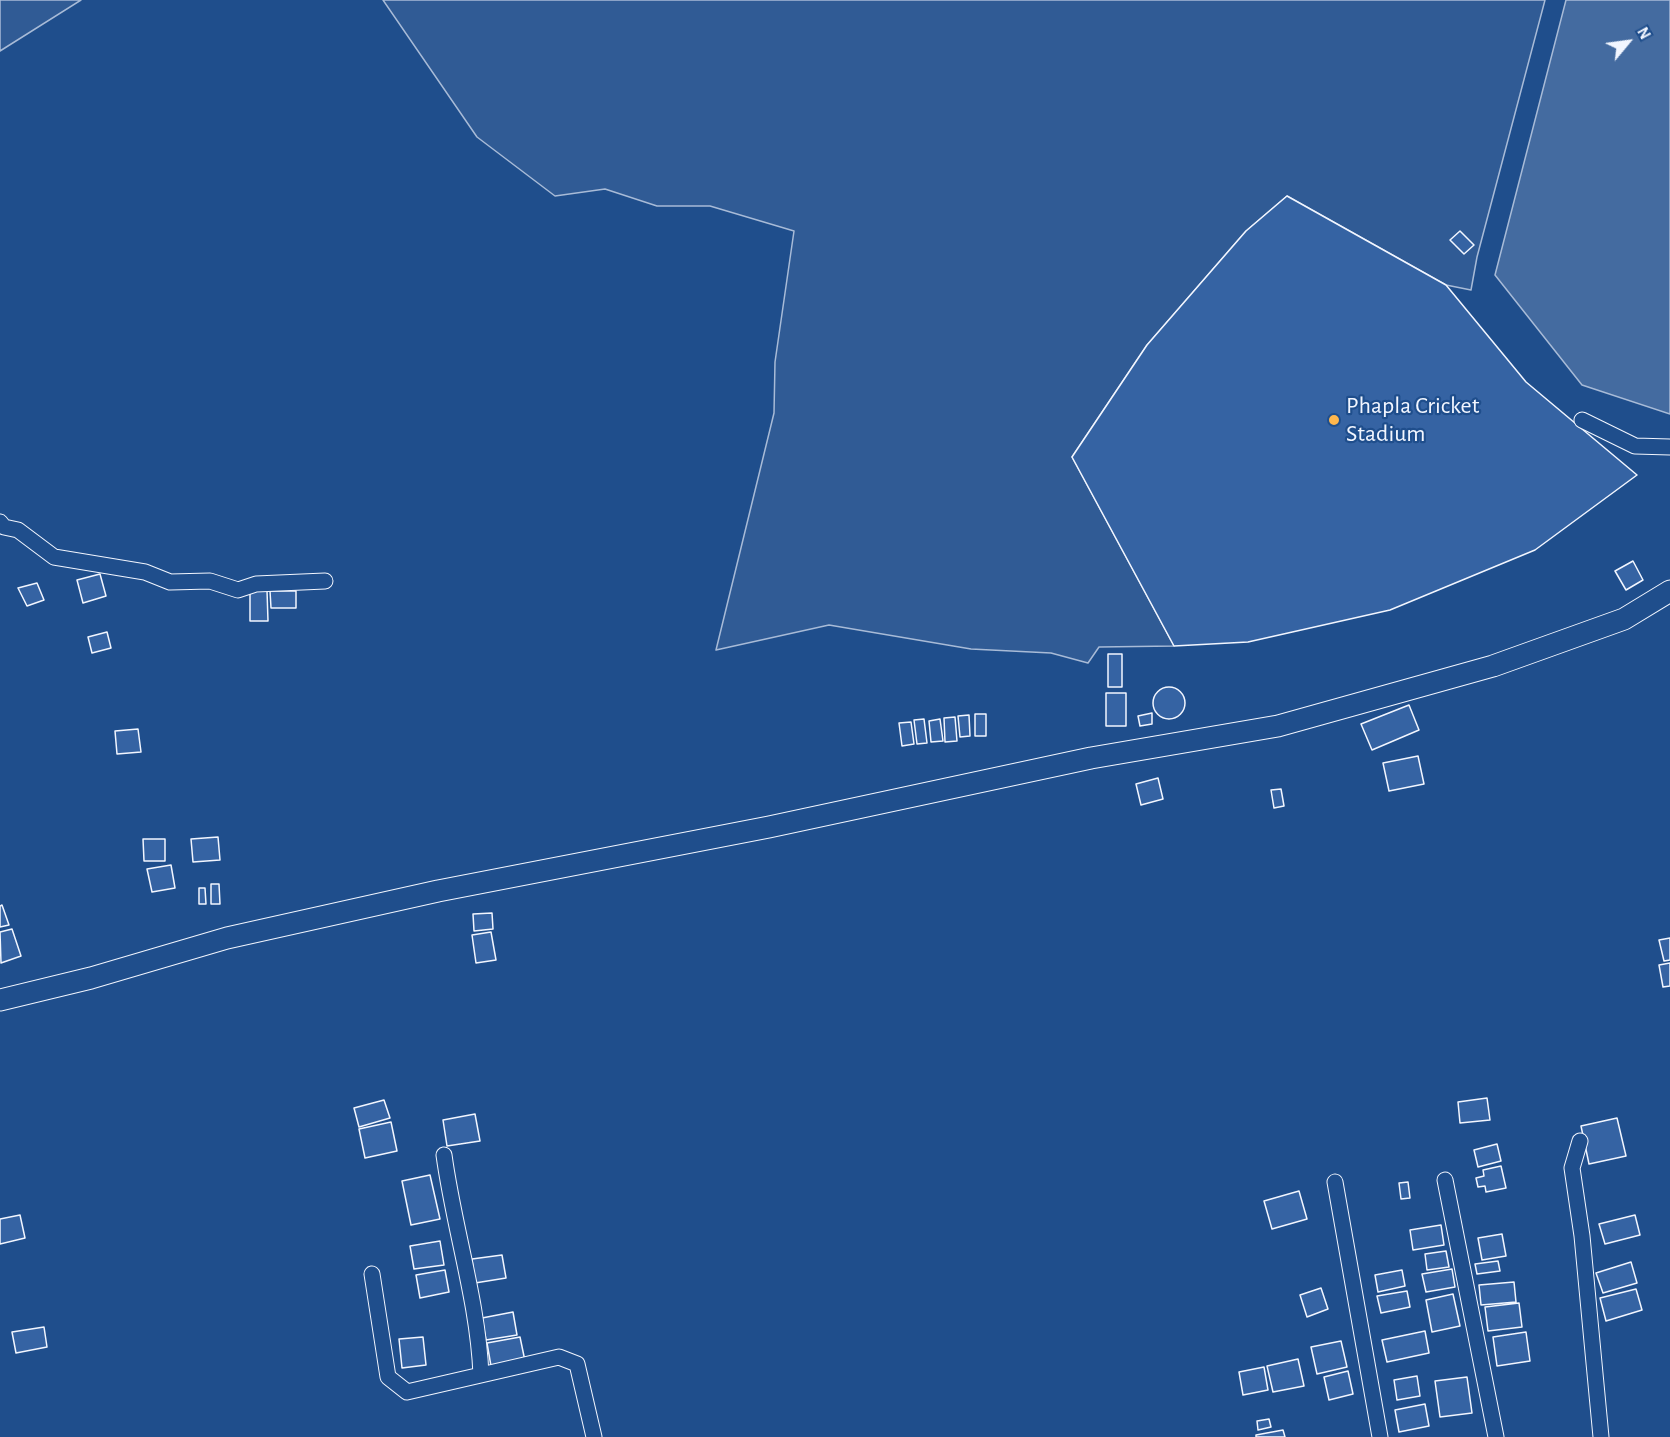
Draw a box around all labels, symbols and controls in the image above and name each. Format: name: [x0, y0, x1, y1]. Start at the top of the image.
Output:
north arrow: [1598, 12, 1658, 72]
text: N: [1634, 25, 1653, 42]
place label: Phapla Cricket Stadium: [1346, 392, 1479, 448]
marker: Phapla Cricket Stadium: [1327, 413, 1341, 427]

